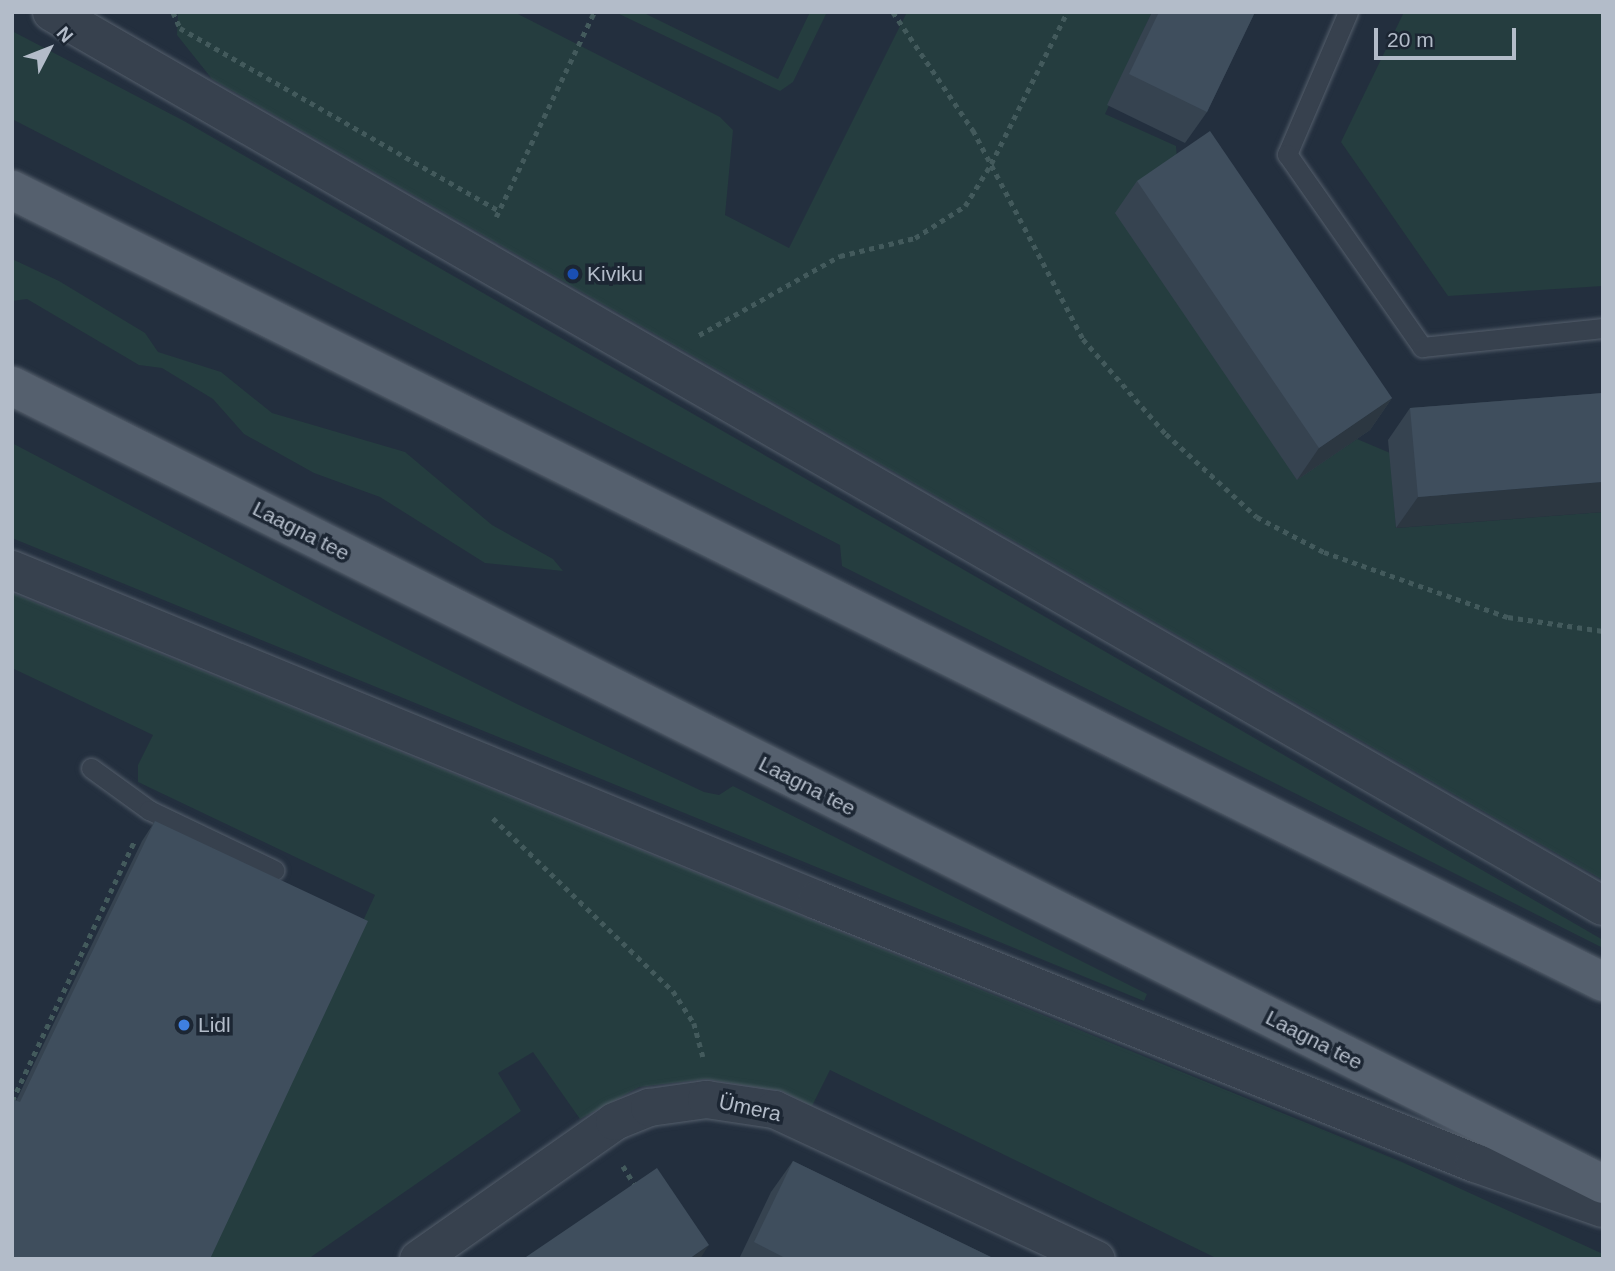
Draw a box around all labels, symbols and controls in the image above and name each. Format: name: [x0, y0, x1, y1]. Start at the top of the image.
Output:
north arrow: [14, 14, 84, 84]
scale bar: [1377, 14, 1519, 58]
text: N: [53, 22, 77, 47]
text: 20 m: [1387, 28, 1434, 51]
place label: Kiviku: [587, 261, 643, 287]
marker: Kiviku: [565, 266, 581, 282]
street label: Laagna tee: [248, 496, 354, 566]
street label: Laagna tee: [754, 751, 860, 821]
street label: Laagna tee: [1261, 1005, 1367, 1075]
place label: Lidl: [198, 1012, 231, 1038]
marker: Lidl: [176, 1017, 192, 1033]
street label: Ümera: [717, 1089, 783, 1127]

